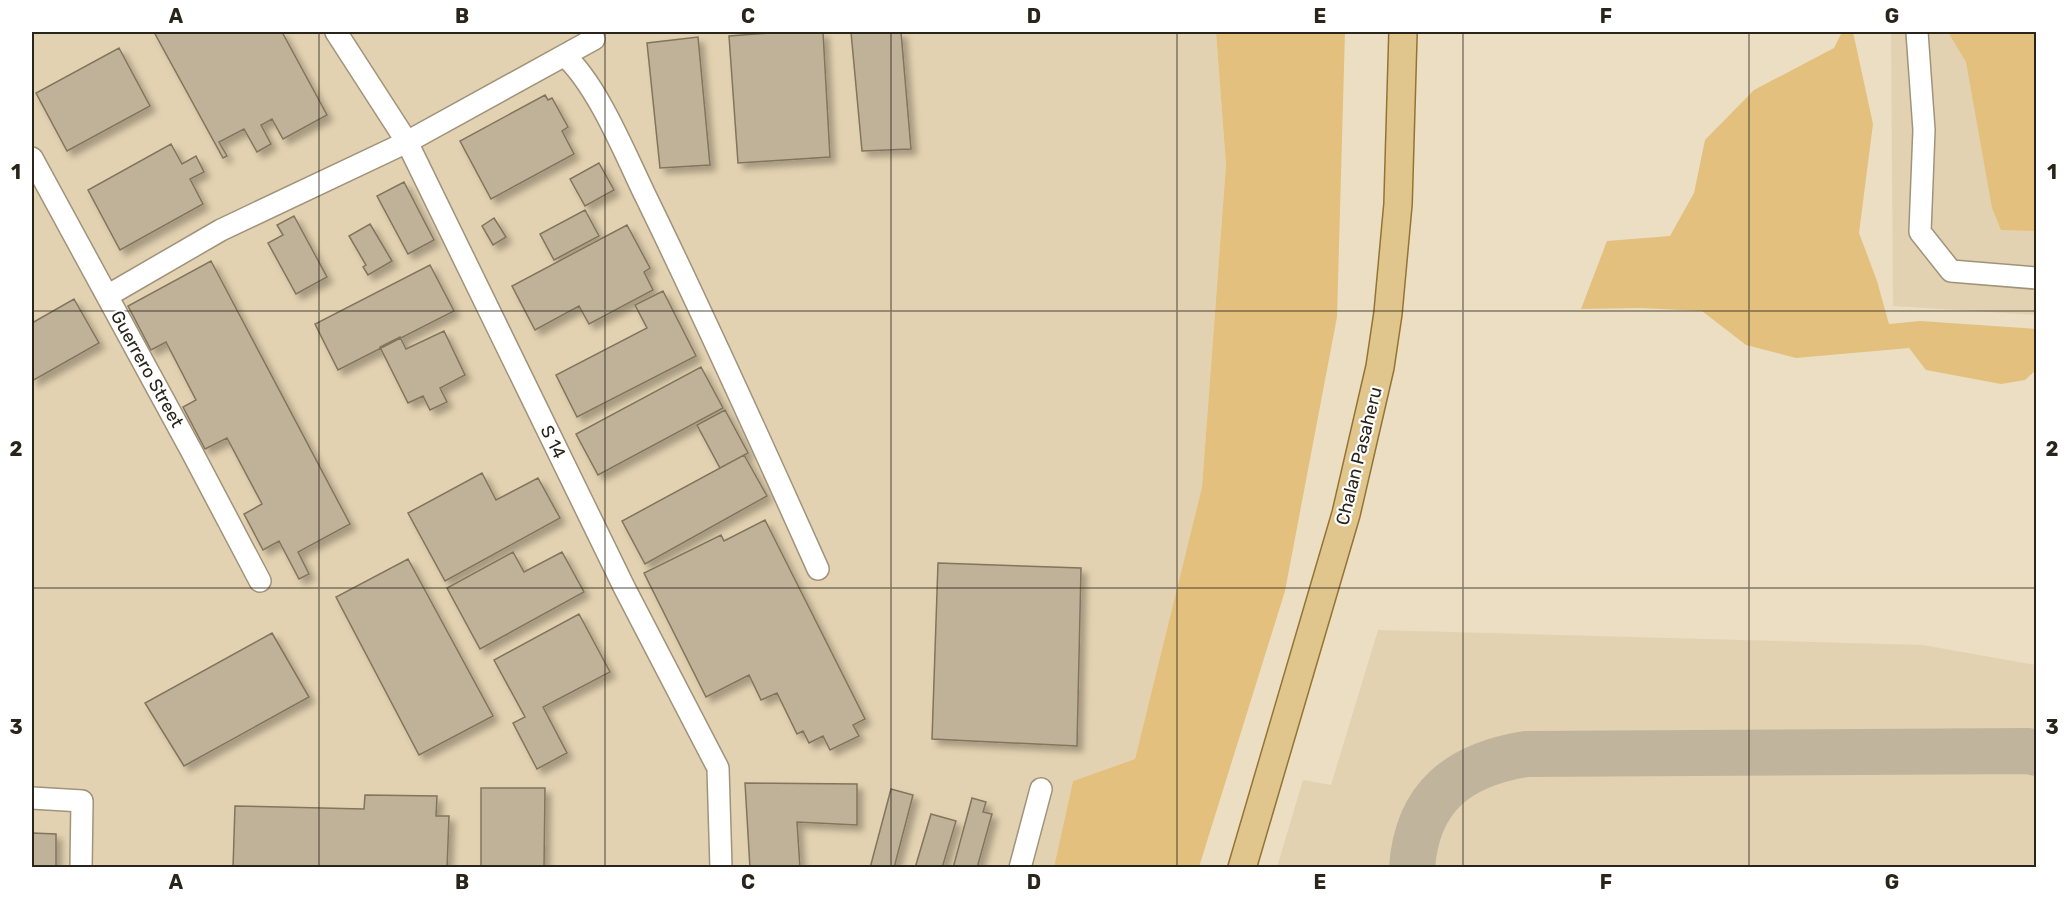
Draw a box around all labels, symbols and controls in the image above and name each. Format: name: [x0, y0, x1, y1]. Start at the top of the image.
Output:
text: A: [169, 4, 184, 28]
text: B: [455, 4, 469, 28]
text: C: [741, 4, 755, 28]
text: D: [1027, 4, 1041, 28]
text: E: [1314, 4, 1326, 28]
text: F: [1600, 4, 1612, 28]
text: G: [1885, 4, 1899, 28]
text: 1: [11, 160, 21, 184]
text: 1: [2047, 160, 2057, 184]
street label: Guerrero Street: [106, 307, 188, 431]
street label: Chalan Pasaheru: [1331, 385, 1387, 527]
street label: S 14: [536, 422, 570, 462]
text: 2: [10, 437, 23, 461]
text: 2: [2046, 437, 2059, 461]
text: 3: [9, 715, 23, 739]
text: 3: [2045, 715, 2059, 739]
text: A: [169, 870, 184, 894]
text: B: [455, 870, 469, 894]
text: C: [741, 870, 755, 894]
text: D: [1027, 870, 1041, 894]
text: E: [1314, 870, 1326, 894]
text: F: [1600, 870, 1612, 894]
text: G: [1885, 870, 1899, 894]

